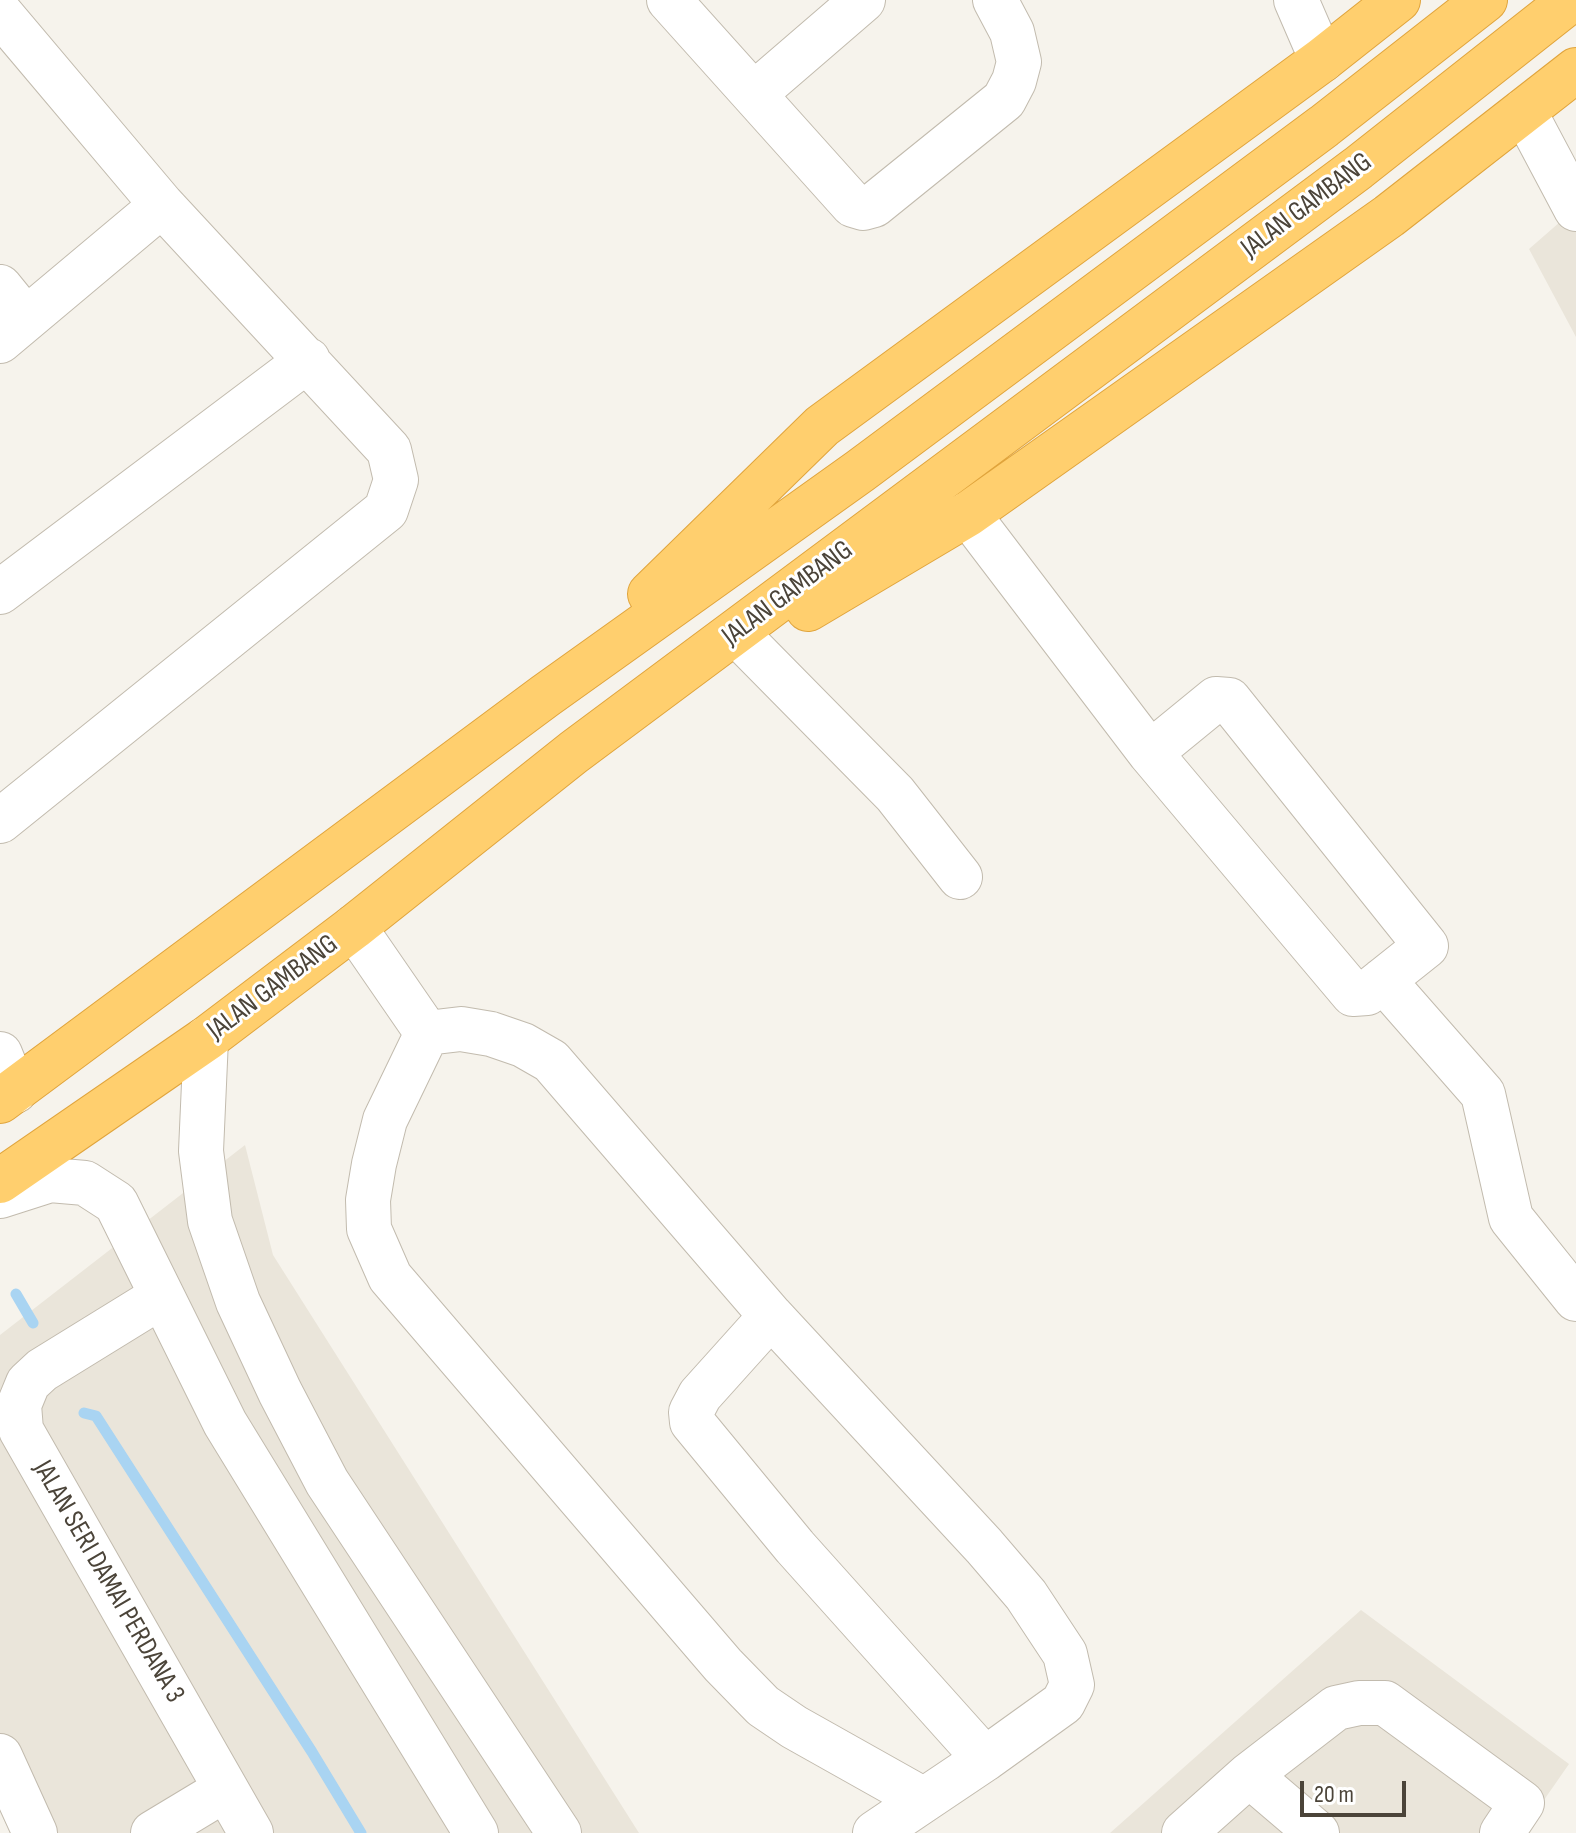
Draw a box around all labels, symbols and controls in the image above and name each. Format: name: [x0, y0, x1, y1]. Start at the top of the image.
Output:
street label: JALAN GAMBANG: [1235, 146, 1379, 266]
street label: JALAN GAMBANG: [716, 534, 860, 654]
street label: JALAN GAMBANG: [201, 928, 345, 1048]
street label: JALAN SERI DAMAI PERDANA 3: [25, 1455, 191, 1709]
scale bar: [1304, 1765, 1410, 1815]
text: 20 m: [1314, 1780, 1354, 1809]

